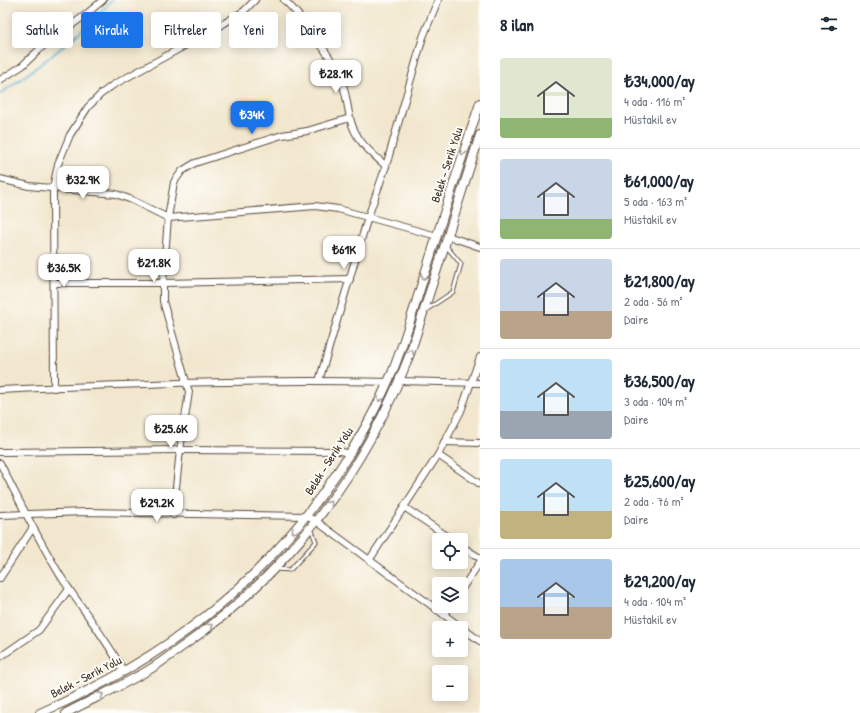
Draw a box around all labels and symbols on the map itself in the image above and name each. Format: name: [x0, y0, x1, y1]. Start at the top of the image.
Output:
pin: ₺28.1K: [303, 60, 369, 94]
pin: ₺34K: [228, 101, 276, 135]
street label: Belek - Serik Yolu: [426, 125, 467, 204]
one-way arrow: [460, 149, 468, 156]
pin: ₺32.9K: [50, 166, 116, 200]
pin: ₺61K: [320, 236, 368, 270]
pin: ₺21.8K: [121, 249, 187, 283]
pin: ₺36.5K: [31, 254, 97, 288]
one-way arrow: [420, 273, 429, 280]
one-way arrow: [406, 349, 415, 356]
one-way arrow: [377, 395, 385, 402]
pin: ₺25.6K: [138, 415, 204, 449]
street label: Belek - Serik Yolu: [300, 423, 357, 498]
pin: ₺29.2K: [124, 489, 190, 523]
one-way arrow: [325, 500, 333, 507]
one-way arrow: [292, 527, 299, 534]
one-way arrow: [206, 624, 213, 631]
street label: Belek - Serik Yolu: [47, 651, 124, 702]
one-way arrow: [97, 692, 104, 700]

